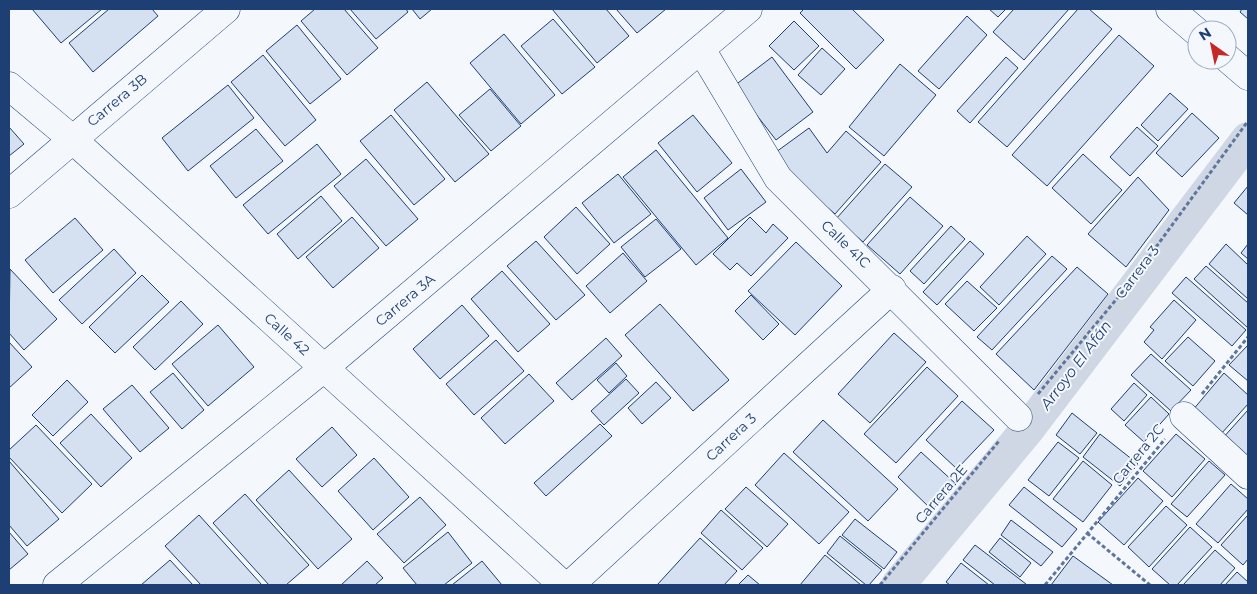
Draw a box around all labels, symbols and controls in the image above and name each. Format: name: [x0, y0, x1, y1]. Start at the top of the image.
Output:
north arrow: [1187, 20, 1237, 70]
text: N: [1195, 23, 1215, 45]
street label: Carrera 3B: [83, 70, 151, 130]
street label: Calle 41C: [818, 216, 874, 272]
street label: Carrera 3: [1111, 242, 1163, 302]
street label: Carrera 3A: [371, 269, 439, 330]
street label: Calle 42: [261, 309, 313, 359]
water label: Arroyo El Afán: [1035, 316, 1115, 414]
street label: Carrera 3: [702, 409, 760, 465]
street label: Carrera 2C: [1108, 420, 1168, 488]
street label: Carrera 2E: [911, 461, 971, 527]

